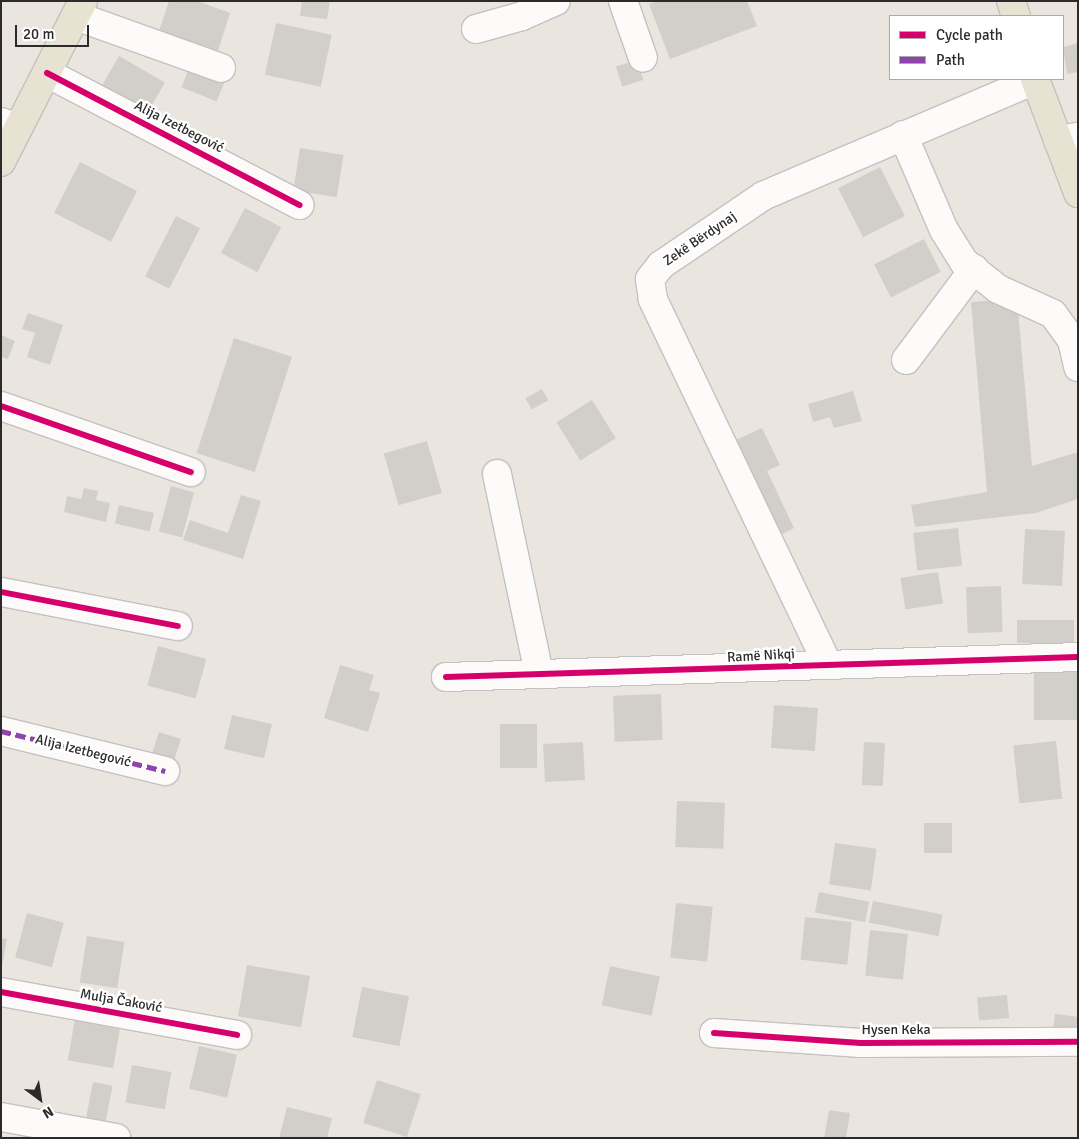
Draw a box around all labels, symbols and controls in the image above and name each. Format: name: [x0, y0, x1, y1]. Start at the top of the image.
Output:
scale bar: [18, 15, 91, 47]
legend: [889, 15, 1064, 80]
text: 20 m: [23, 25, 54, 43]
text: Cycle path: [936, 26, 1003, 44]
text: Path: [936, 51, 965, 69]
street label: Alija Izetbegović: [132, 97, 226, 157]
street label: Zekë Bërdynaj: [660, 208, 740, 270]
street label: Ramë Nikqi: [727, 646, 795, 666]
street label: Alija Izetbegović: [33, 731, 133, 771]
street label: Mulja Čaković: [79, 986, 163, 1016]
street label: Hysen Keka: [861, 1022, 931, 1038]
north arrow: [15, 1074, 65, 1124]
text: N: [39, 1102, 57, 1122]

